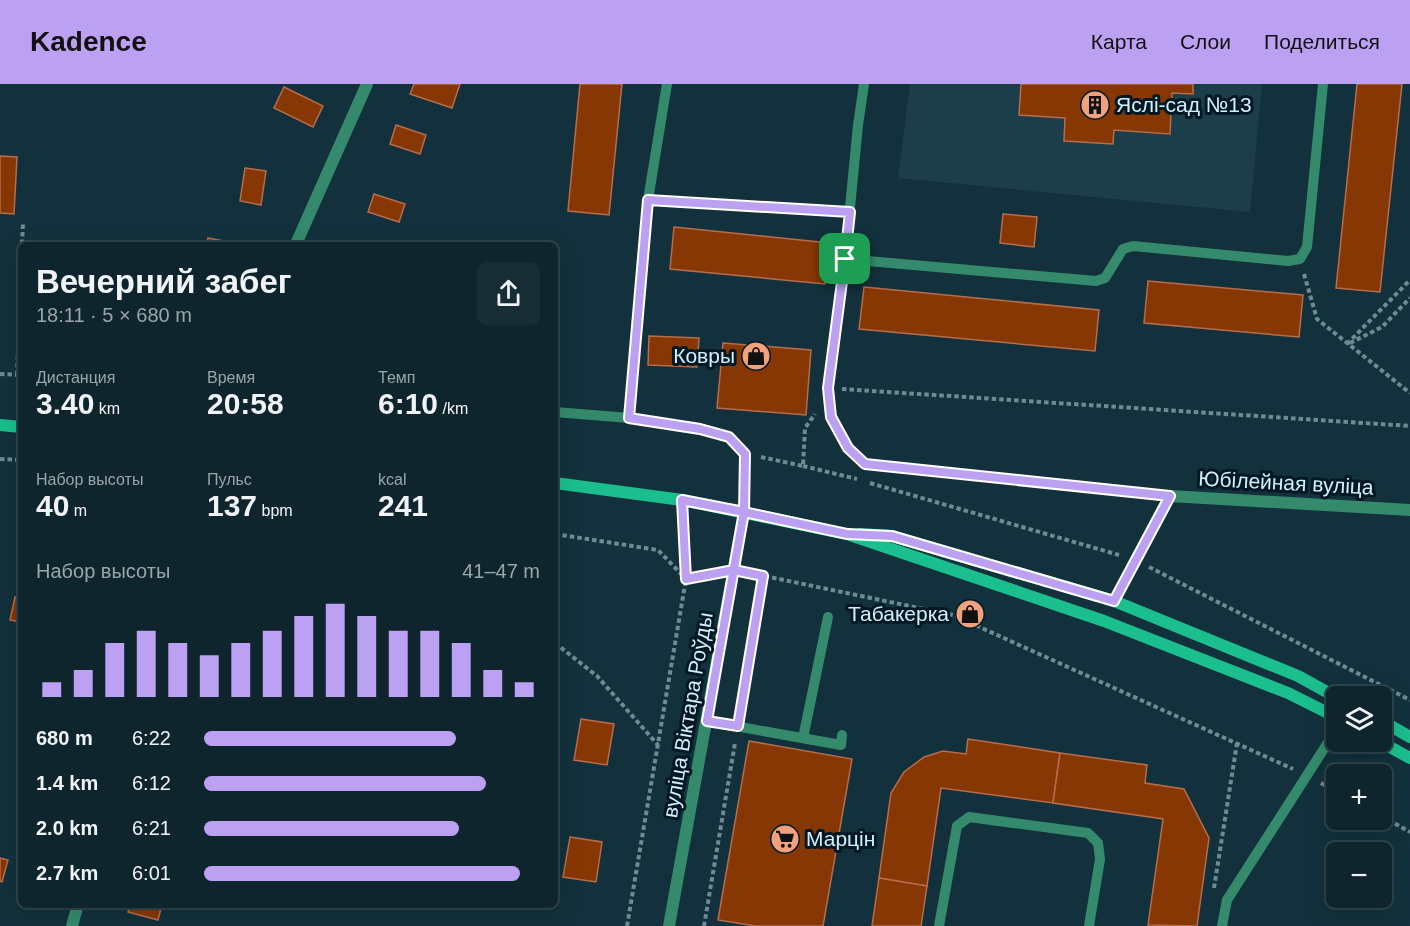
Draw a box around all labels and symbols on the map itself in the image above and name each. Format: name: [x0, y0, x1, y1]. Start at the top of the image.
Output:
building icon: Яслі-сад №13: [1079, 89, 1111, 121]
place label: Яслі-сад №13: [1116, 93, 1252, 116]
pin: [819, 233, 870, 284]
shop icon: Ковры: [740, 340, 772, 372]
place label: Ковры: [673, 344, 735, 367]
street label: Юбілейная вуліца: [1198, 466, 1375, 499]
shop icon: Табакерка: [954, 598, 986, 630]
place label: Табакерка: [848, 602, 949, 625]
street label: вуліца Віктара Роўды: [658, 610, 717, 819]
supermarket icon: Марцін: [769, 823, 801, 855]
place label: Марцін: [806, 827, 875, 850]

